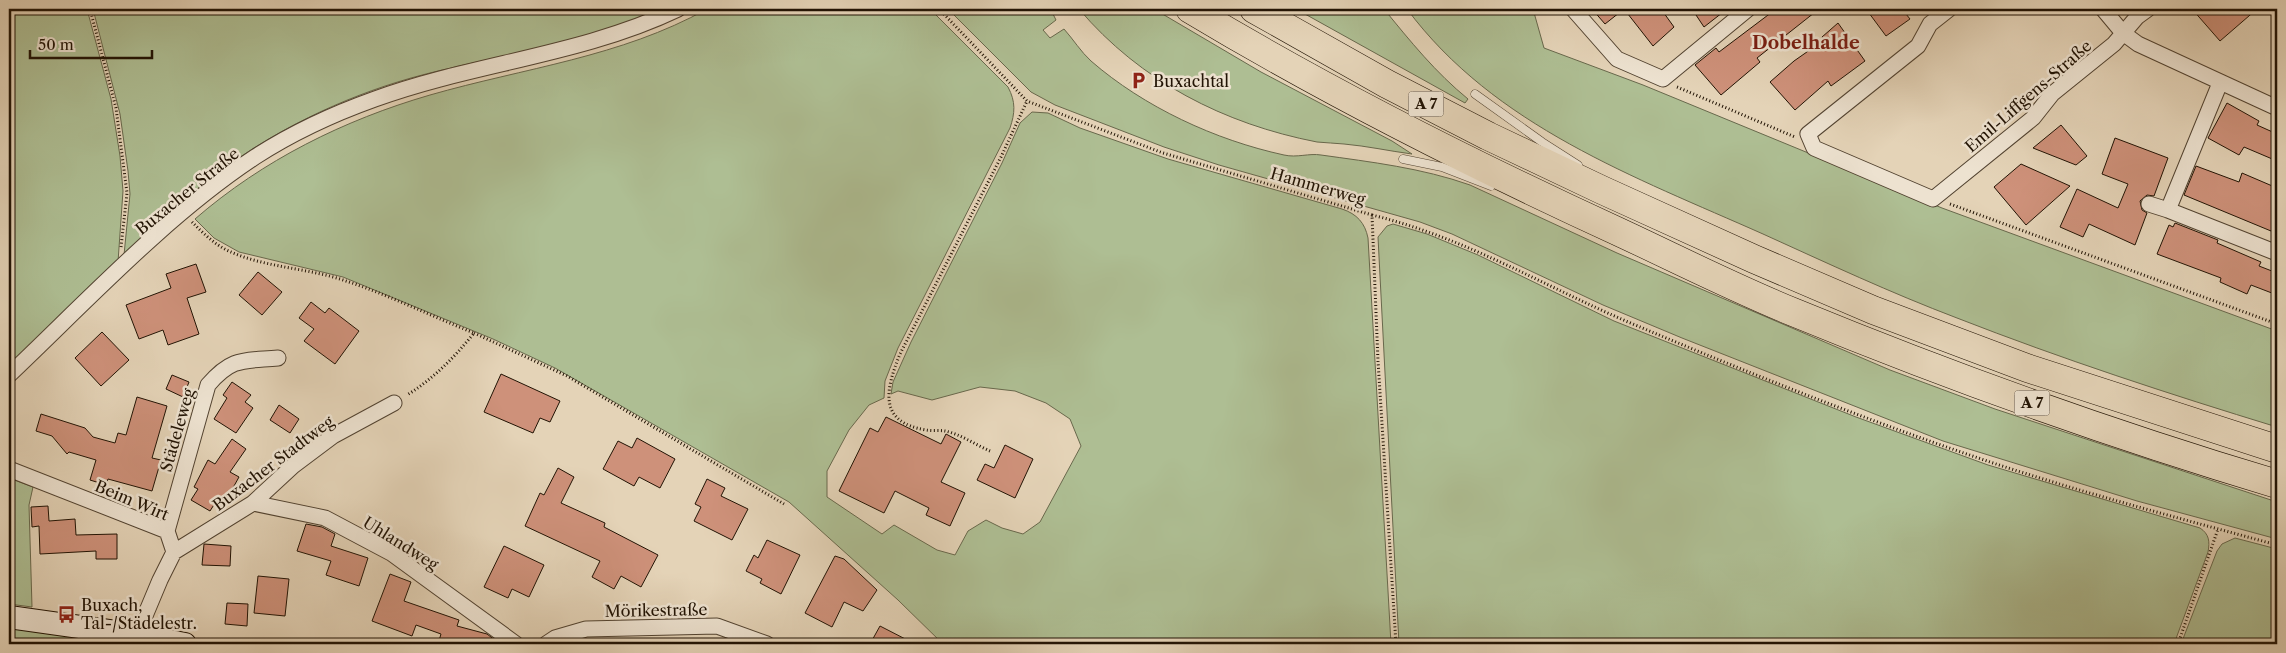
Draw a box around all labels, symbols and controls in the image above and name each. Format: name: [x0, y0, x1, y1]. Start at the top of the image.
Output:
scale bar: [30, 28, 152, 60]
district label: Dobelhalde: [1752, 32, 1860, 54]
text: 50 m: [38, 35, 74, 54]
street label: Emil-Liffgens-Straße: [1961, 36, 2095, 156]
parking icon: Buxachtal: [1129, 71, 1149, 91]
place label: Buxachtal: [1153, 71, 1229, 91]
road number: A 7: [1408, 92, 1444, 116]
street label: Buxacher Straße: [131, 143, 243, 239]
street label: Hammerweg: [1268, 163, 1368, 209]
street label: Städeleweg: [156, 385, 199, 474]
road number: A 7: [2014, 390, 2050, 416]
street label: Buxacher Stadtweg: [209, 411, 338, 515]
street label: Beim Wirt: [92, 475, 172, 525]
street label: Uhlandweg: [359, 512, 443, 574]
place label: Buxach, Tal-/Städelestr.: [81, 595, 197, 633]
street label: Mörikestraße: [605, 599, 707, 621]
bus stop icon: Buxach, Tal-/Städelestr.: [57, 604, 77, 624]

